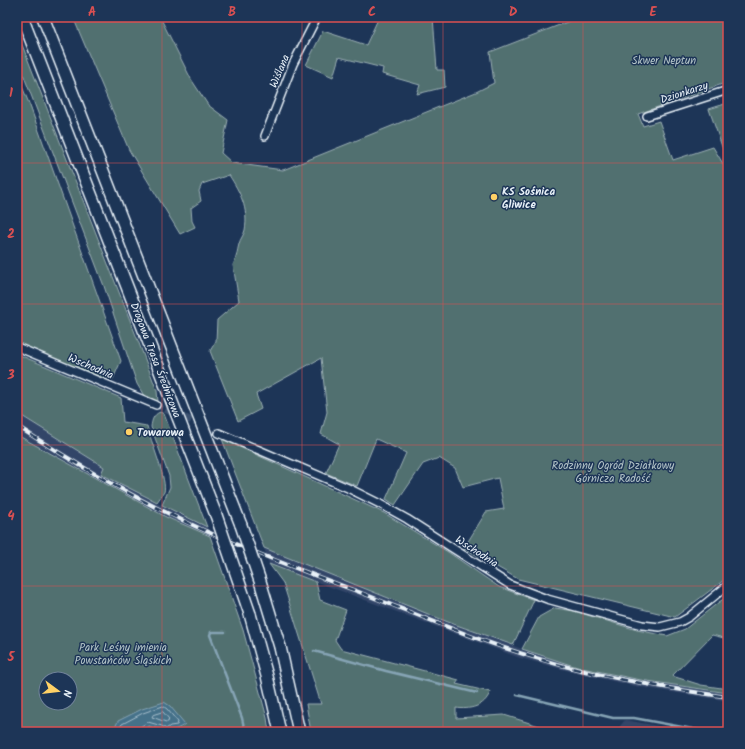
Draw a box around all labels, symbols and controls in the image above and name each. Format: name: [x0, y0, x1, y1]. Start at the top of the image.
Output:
text: A: [88, 2, 96, 23]
text: B: [228, 2, 236, 23]
text: C: [368, 2, 376, 23]
text: D: [509, 2, 518, 23]
text: E: [649, 2, 657, 23]
street label: Wiślana: [265, 52, 295, 91]
park label: Skwer Neptun: [632, 52, 696, 70]
street label: Dzionkarzy: [658, 77, 711, 109]
text: 1: [9, 83, 13, 104]
place label: KS Sośnica Gliwice: [502, 183, 555, 214]
marker: KS Sośnica Gliwice: [489, 192, 499, 202]
text: 2: [7, 224, 15, 245]
street label: Drogowa Trasa Średnicowa: [125, 300, 185, 421]
street label: Wschodnia: [65, 349, 116, 385]
text: 3: [6, 365, 15, 386]
place label: Towarowa: [137, 424, 184, 442]
marker: Towarowa: [124, 427, 134, 437]
park label: Rodzinny Ogród Działkowy Górnicza Radość: [552, 457, 675, 488]
text: 4: [7, 506, 15, 527]
street label: Wschodnia: [451, 531, 502, 573]
park label: Park Leśny imienia Powstańców Śląskich: [75, 639, 172, 670]
text: 5: [7, 647, 16, 668]
north arrow: [38, 671, 78, 711]
text: N: [57, 688, 76, 699]

